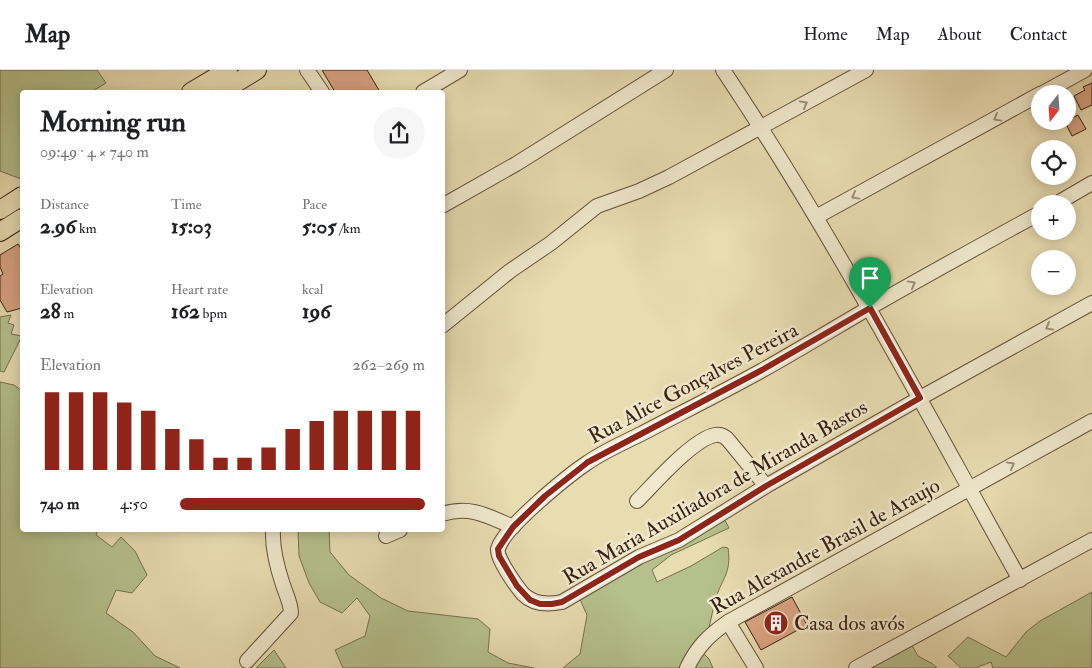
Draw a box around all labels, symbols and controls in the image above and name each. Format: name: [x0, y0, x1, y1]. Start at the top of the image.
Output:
text: Map: [25, 19, 70, 50]
text: Home: [803, 23, 848, 46]
text: Map: [876, 23, 910, 46]
text: About: [938, 23, 982, 46]
text: Contact: [1010, 23, 1067, 46]
north arrow: [1031, 85, 1076, 130]
map controls: [1031, 85, 1076, 295]
one-way arrow: [799, 100, 808, 110]
text: Morning run: [40, 105, 186, 140]
button: share: [373, 107, 425, 159]
one-way arrow: [994, 111, 1003, 121]
button: locate: [1031, 140, 1076, 185]
text: 09:49 · 4 × 740 m: [40, 142, 149, 162]
one-way arrow: [851, 189, 860, 199]
button: +: [1031, 195, 1076, 240]
text: Distance: [40, 196, 89, 213]
text: Time: [171, 196, 202, 213]
text: Pace: [302, 196, 327, 213]
text: 2.96: [40, 213, 76, 240]
text: 15:03: [171, 213, 212, 240]
text: 5:05: [302, 213, 336, 240]
text: km: [76, 220, 97, 237]
text: /km: [336, 220, 361, 237]
button: −: [1031, 250, 1076, 295]
pin: [849, 257, 891, 308]
icon: arrive: [856, 264, 884, 292]
one-way arrow: [907, 280, 916, 290]
text: Elevation: [40, 281, 93, 298]
text: Heart rate: [171, 281, 228, 298]
text: kcal: [302, 281, 323, 298]
text: 28: [40, 298, 61, 325]
text: 162: [171, 298, 200, 325]
text: 196: [302, 298, 331, 325]
text: m: [61, 305, 74, 322]
text: bpm: [200, 305, 227, 322]
street label: Rua Alice Gonçalves Pereira: [584, 316, 803, 450]
one-way arrow: [1046, 321, 1055, 331]
text: Elevation: [40, 355, 101, 375]
text: 262–269 m: [352, 355, 425, 375]
street label: Rua Maria Auxiliadora de Miranda Bastos: [558, 394, 873, 591]
one-way arrow: [1006, 461, 1015, 471]
street label: Rua Alexandre Brasil de Araujo: [706, 472, 945, 621]
text: 740 m: [40, 494, 80, 514]
text: 4:50: [120, 494, 148, 514]
building icon: Casa dos avós: [763, 610, 789, 636]
place label: Casa dos avós: [794, 610, 905, 637]

